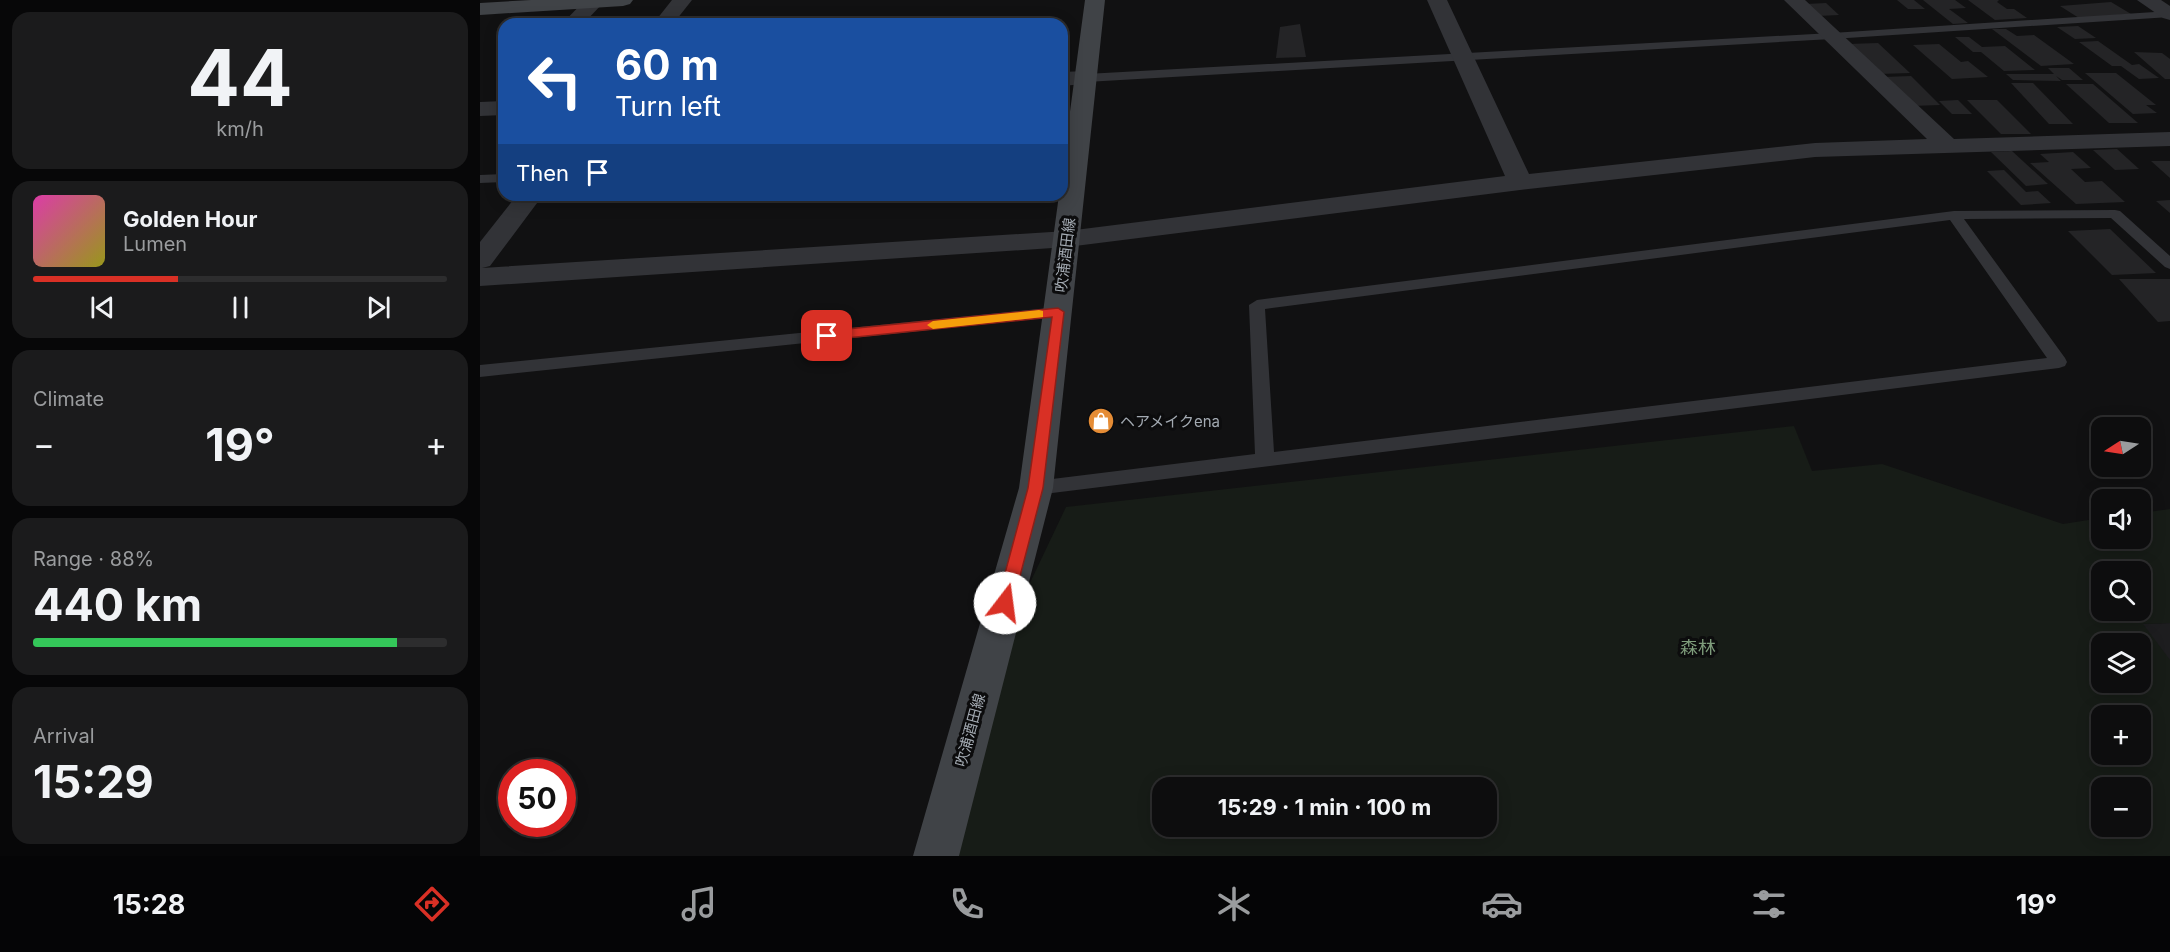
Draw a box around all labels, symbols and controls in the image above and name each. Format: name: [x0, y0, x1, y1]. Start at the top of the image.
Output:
text: 44: [187, 30, 293, 125]
text: 60 m: [615, 39, 719, 90]
icon: left: [516, 42, 594, 120]
text: Turn left: [615, 90, 721, 123]
text: km/h: [216, 117, 264, 141]
icon: arrive: [581, 156, 614, 189]
text: Then: [516, 160, 569, 186]
text: Golden Hour: [123, 206, 257, 232]
street label: 吹浦酒田線: [1051, 217, 1079, 293]
text: Lumen: [123, 232, 187, 256]
icon: previous: [86, 291, 119, 324]
icon: pause: [224, 291, 257, 324]
icon: next: [362, 291, 395, 324]
pin: [801, 310, 852, 361]
icon: arrive: [810, 319, 843, 352]
text: Climate: [33, 387, 104, 411]
shop icon: ヘアメイクena: [1086, 406, 1116, 436]
place label: ヘアメイクena: [1120, 412, 1220, 431]
text: 19°: [205, 417, 275, 472]
north arrow: [2091, 417, 2151, 477]
map controls: [2091, 417, 2151, 837]
text: −: [33, 424, 55, 464]
text: +: [425, 424, 447, 464]
button: sound: [2091, 489, 2151, 549]
text: Range · 88%: [33, 547, 154, 571]
button: search: [2091, 561, 2151, 621]
position arrow: [973, 571, 1037, 635]
text: 440 km: [33, 577, 202, 632]
button: layers: [2091, 633, 2151, 693]
park label: 森林: [1680, 637, 1716, 658]
street label: 吹浦酒田線: [951, 691, 989, 769]
button: +: [2091, 705, 2151, 765]
text: Arrival: [33, 724, 95, 748]
text: 15:29: [33, 754, 154, 809]
speed limit sign: 50: [498, 759, 576, 837]
button: −: [2091, 777, 2151, 837]
text: 15:29 · 1 min · 100 m: [1218, 794, 1431, 820]
icon: directions: [411, 883, 453, 925]
icon: music: [678, 883, 720, 925]
icon: phone: [946, 883, 988, 925]
icon: climate: [1213, 883, 1255, 925]
icon: car: [1481, 883, 1523, 925]
icon: filters: [1748, 883, 1790, 925]
text: 15:28: [113, 888, 185, 921]
text: 19°: [2016, 888, 2057, 921]

